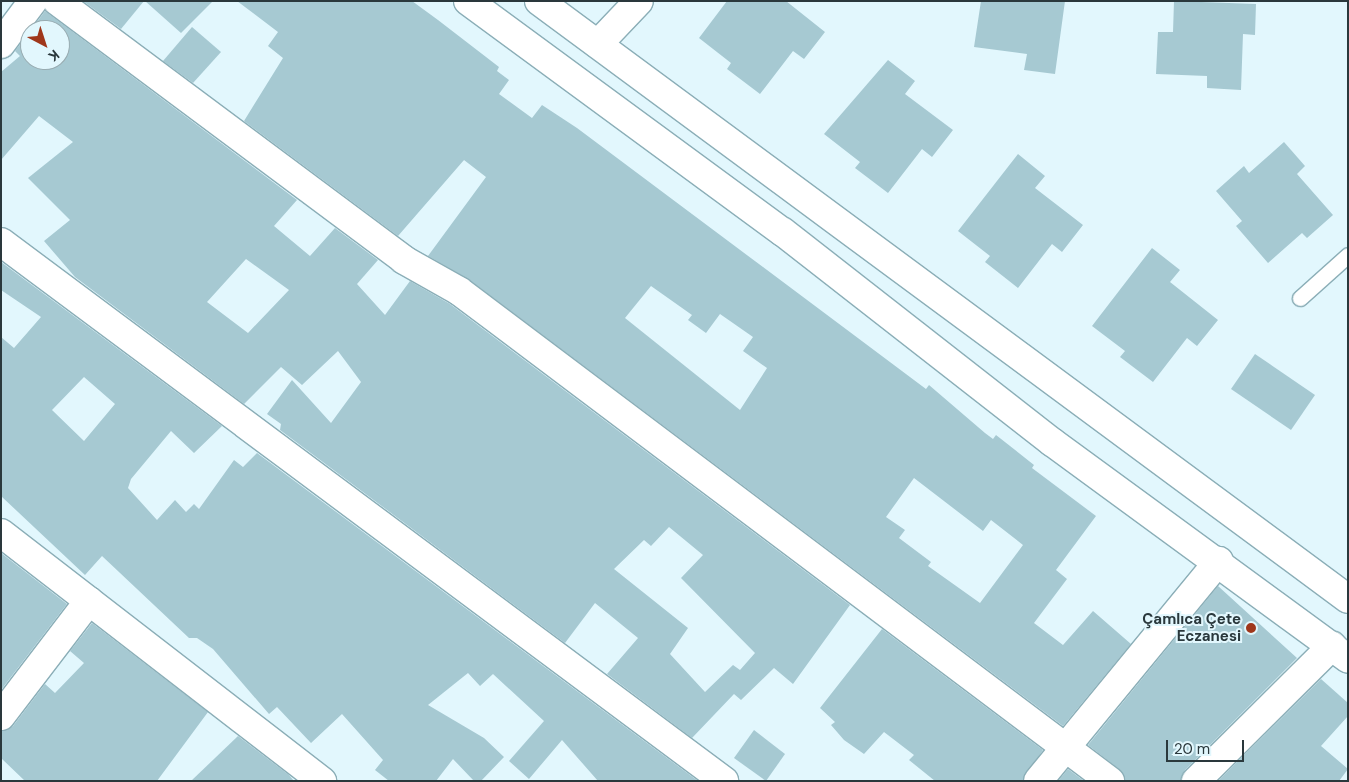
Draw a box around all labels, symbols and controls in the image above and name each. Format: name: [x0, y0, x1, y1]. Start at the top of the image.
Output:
north arrow: [20, 20, 70, 70]
text: K: [45, 46, 63, 66]
place label: Çamlıca Çete Eczanesi: [1142, 610, 1241, 645]
marker: Çamlıca Çete Eczanesi: [1245, 622, 1257, 634]
scale bar: [1169, 730, 1246, 762]
text: 20 m: [1174, 739, 1210, 759]

